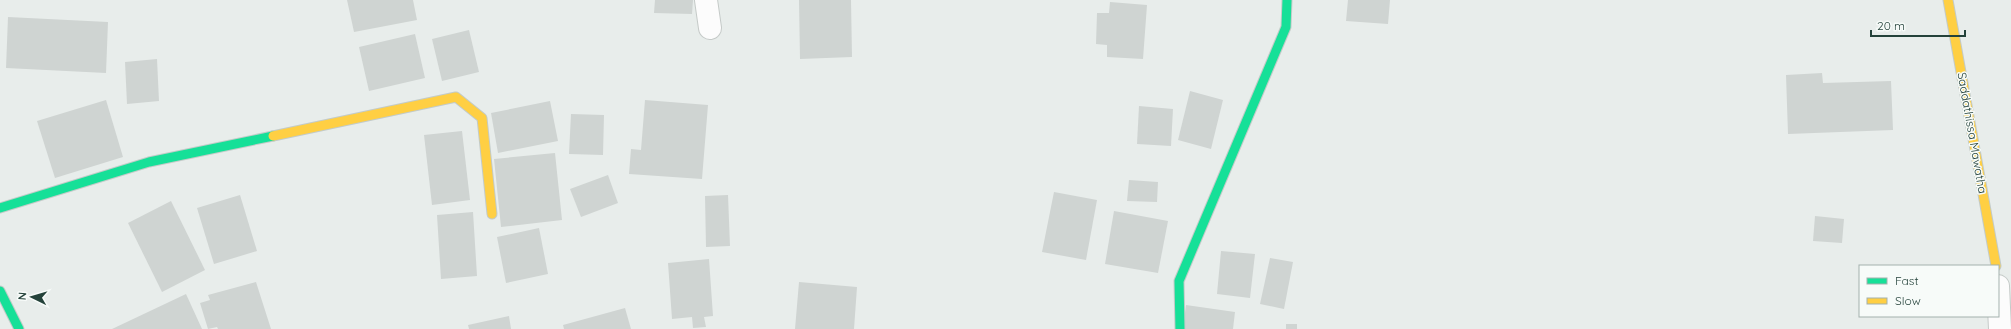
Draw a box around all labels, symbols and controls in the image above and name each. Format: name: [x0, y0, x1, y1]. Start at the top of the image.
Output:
scale bar: [1871, 12, 1965, 38]
text: 20 m: [1877, 18, 1905, 33]
street label: Saddathissa Mawatha: [1954, 71, 1991, 195]
legend: [1859, 265, 1999, 317]
text: Fast: [1895, 273, 1919, 288]
north arrow: [12, 277, 52, 317]
text: N: [15, 291, 29, 301]
text: Slow: [1895, 293, 1921, 308]

